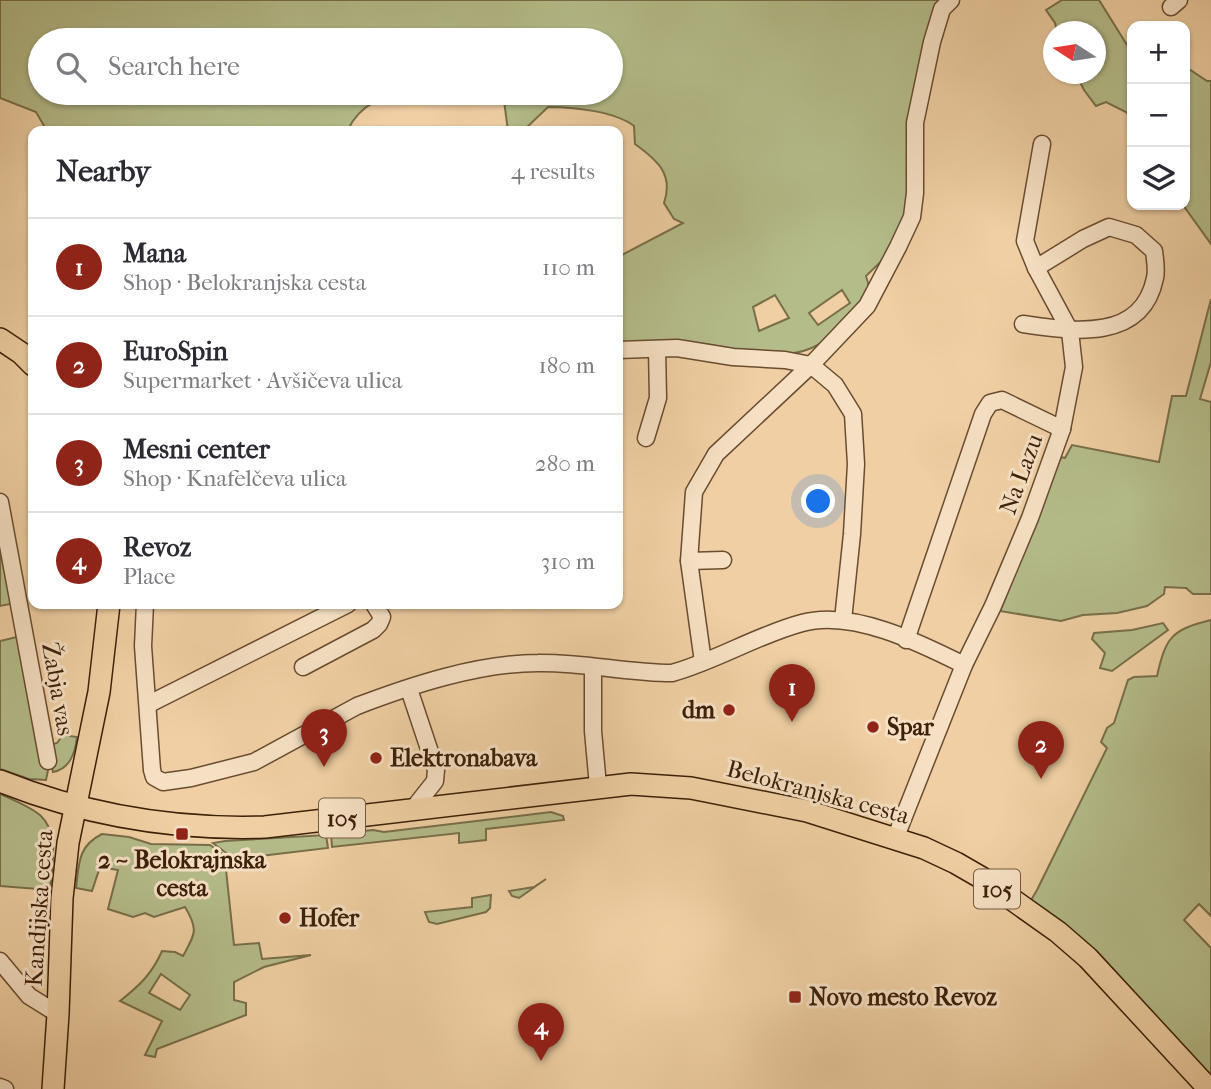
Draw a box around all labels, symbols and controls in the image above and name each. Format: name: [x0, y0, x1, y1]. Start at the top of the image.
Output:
north arrow: [1043, 21, 1106, 84]
map controls: [1127, 21, 1190, 210]
button: +: [1127, 21, 1190, 84]
search box: [28, 28, 623, 105]
icon: search: [52, 48, 90, 86]
text: Search here: [108, 51, 240, 82]
button: −: [1127, 84, 1190, 147]
button: layers: [1127, 147, 1190, 210]
text: Nearby: [56, 154, 151, 189]
text: 4 results: [511, 158, 595, 185]
text: Mana: [123, 238, 186, 269]
text: 1: [75, 254, 83, 281]
text: 110 m: [542, 254, 595, 281]
text: Shop · Belokranjska cesta: [123, 269, 367, 296]
text: EuroSpin: [123, 336, 228, 367]
text: 2: [73, 352, 85, 379]
text: 180 m: [538, 352, 595, 379]
text: Supermarket · Avšičeva ulica: [123, 367, 402, 394]
street label: Na Lazu: [994, 429, 1049, 518]
text: Mesni center: [123, 434, 270, 465]
text: 3: [74, 450, 84, 477]
text: 280 m: [535, 450, 595, 477]
text: Shop · Knafelčeva ulica: [123, 465, 347, 492]
your location: [801, 484, 835, 518]
text: Revoz: [123, 532, 191, 563]
text: 4: [72, 548, 86, 575]
text: 310 m: [541, 548, 595, 575]
text: Place: [123, 563, 175, 590]
street label: Žabja vas: [36, 640, 81, 738]
pin: 1: [769, 664, 815, 722]
place label: dm: [682, 696, 716, 724]
marker: dm: [721, 702, 737, 718]
pin: 3: [301, 709, 347, 767]
place label: Spar: [887, 713, 935, 741]
marker: Spar: [865, 719, 881, 735]
pin: 2: [1018, 721, 1064, 779]
place label: Elektronabava: [390, 744, 538, 772]
marker: Elektronabava: [368, 750, 384, 766]
street label: Belokranjska cesta: [724, 754, 913, 830]
road number: 105: [319, 798, 365, 838]
marker: 2 ~ Belokrajnska cesta: [174, 826, 190, 842]
street label: Kandijska cesta: [20, 828, 59, 987]
place label: 2 ~ Belokrajnska cesta: [98, 846, 267, 902]
road number: 105: [974, 870, 1020, 908]
place label: Hofer: [299, 904, 360, 932]
marker: Hofer: [277, 910, 293, 926]
place label: Novo mesto Revoz: [809, 983, 997, 1011]
marker: Novo mesto Revoz: [787, 989, 803, 1005]
pin: 4: [518, 1003, 564, 1061]

